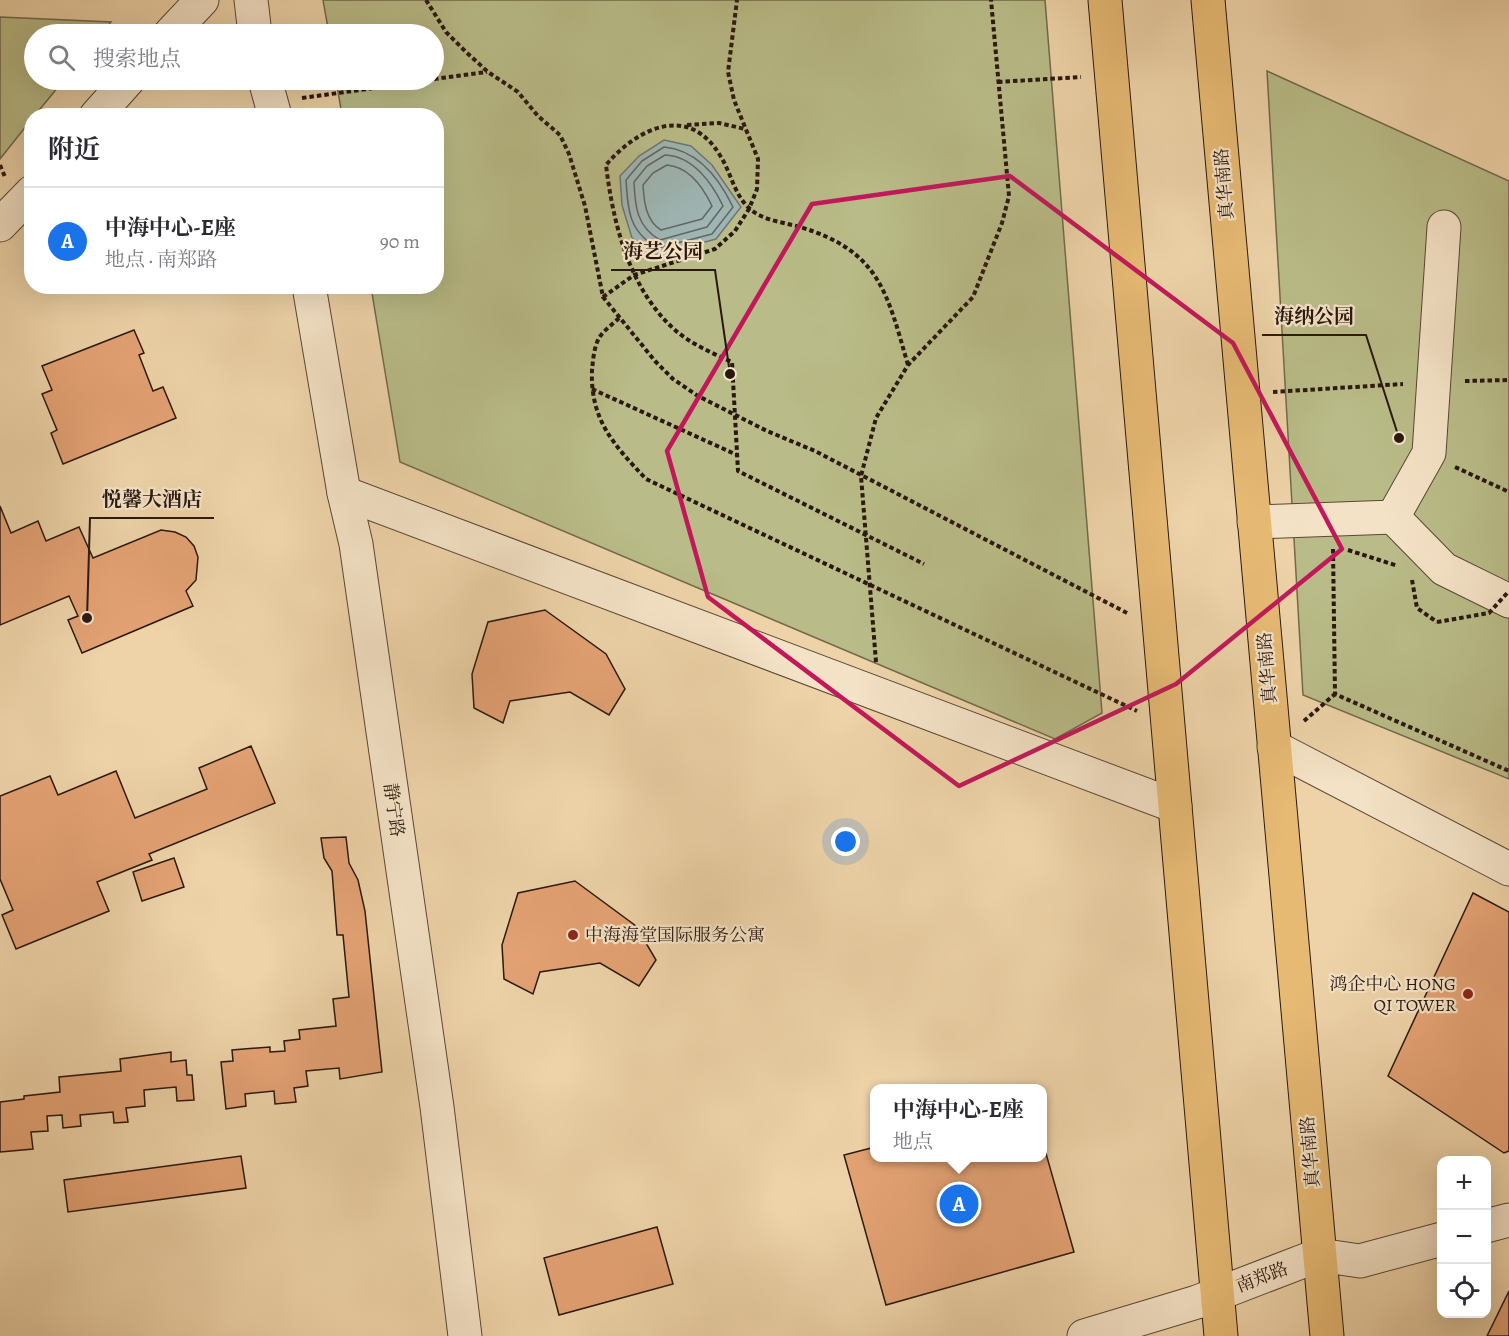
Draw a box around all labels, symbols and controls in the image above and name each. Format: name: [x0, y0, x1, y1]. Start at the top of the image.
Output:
search box: [24, 24, 444, 90]
icon: search: [45, 41, 78, 74]
text: 搜索地点: [93, 44, 181, 74]
text: 附近: [48, 132, 100, 167]
street label: 真华南路: [1209, 147, 1239, 221]
text: 中海中心-E座: [105, 213, 236, 243]
text: A: [61, 228, 74, 255]
text: 90 m: [380, 228, 420, 255]
callout: 海艺公园: [611, 232, 715, 270]
text: 海艺公园: [623, 238, 703, 265]
text: 地点 · 南郑路: [105, 246, 217, 273]
callout: 海纳公园: [1262, 297, 1366, 335]
text: 海纳公园: [1274, 303, 1354, 330]
callout: 悦馨大酒店: [90, 480, 214, 518]
text: 悦馨大酒店: [102, 486, 202, 513]
street label: 真华南路: [1252, 631, 1282, 705]
street label: 静宁路: [378, 782, 410, 838]
your location: [831, 827, 860, 856]
place label: 中海海堂国际服务公寓: [585, 923, 765, 947]
marker: 中海海堂国际服务公寓: [566, 928, 580, 942]
place label: 鸿企中心 HONG QI TOWER: [1329, 972, 1456, 1017]
marker: 鸿企中心 HONG QI TOWER: [1461, 987, 1475, 1001]
popup: [870, 1084, 1047, 1162]
text: 中海中心-E座: [893, 1095, 1024, 1125]
street label: 真华南路: [1295, 1115, 1325, 1189]
text: 地点: [893, 1128, 933, 1155]
map controls: [1437, 1156, 1491, 1318]
button: +: [1437, 1156, 1491, 1210]
pin: A: [940, 1182, 978, 1226]
button: −: [1437, 1210, 1491, 1264]
street label: 南郑路: [1232, 1256, 1292, 1298]
button: locate: [1437, 1264, 1491, 1318]

